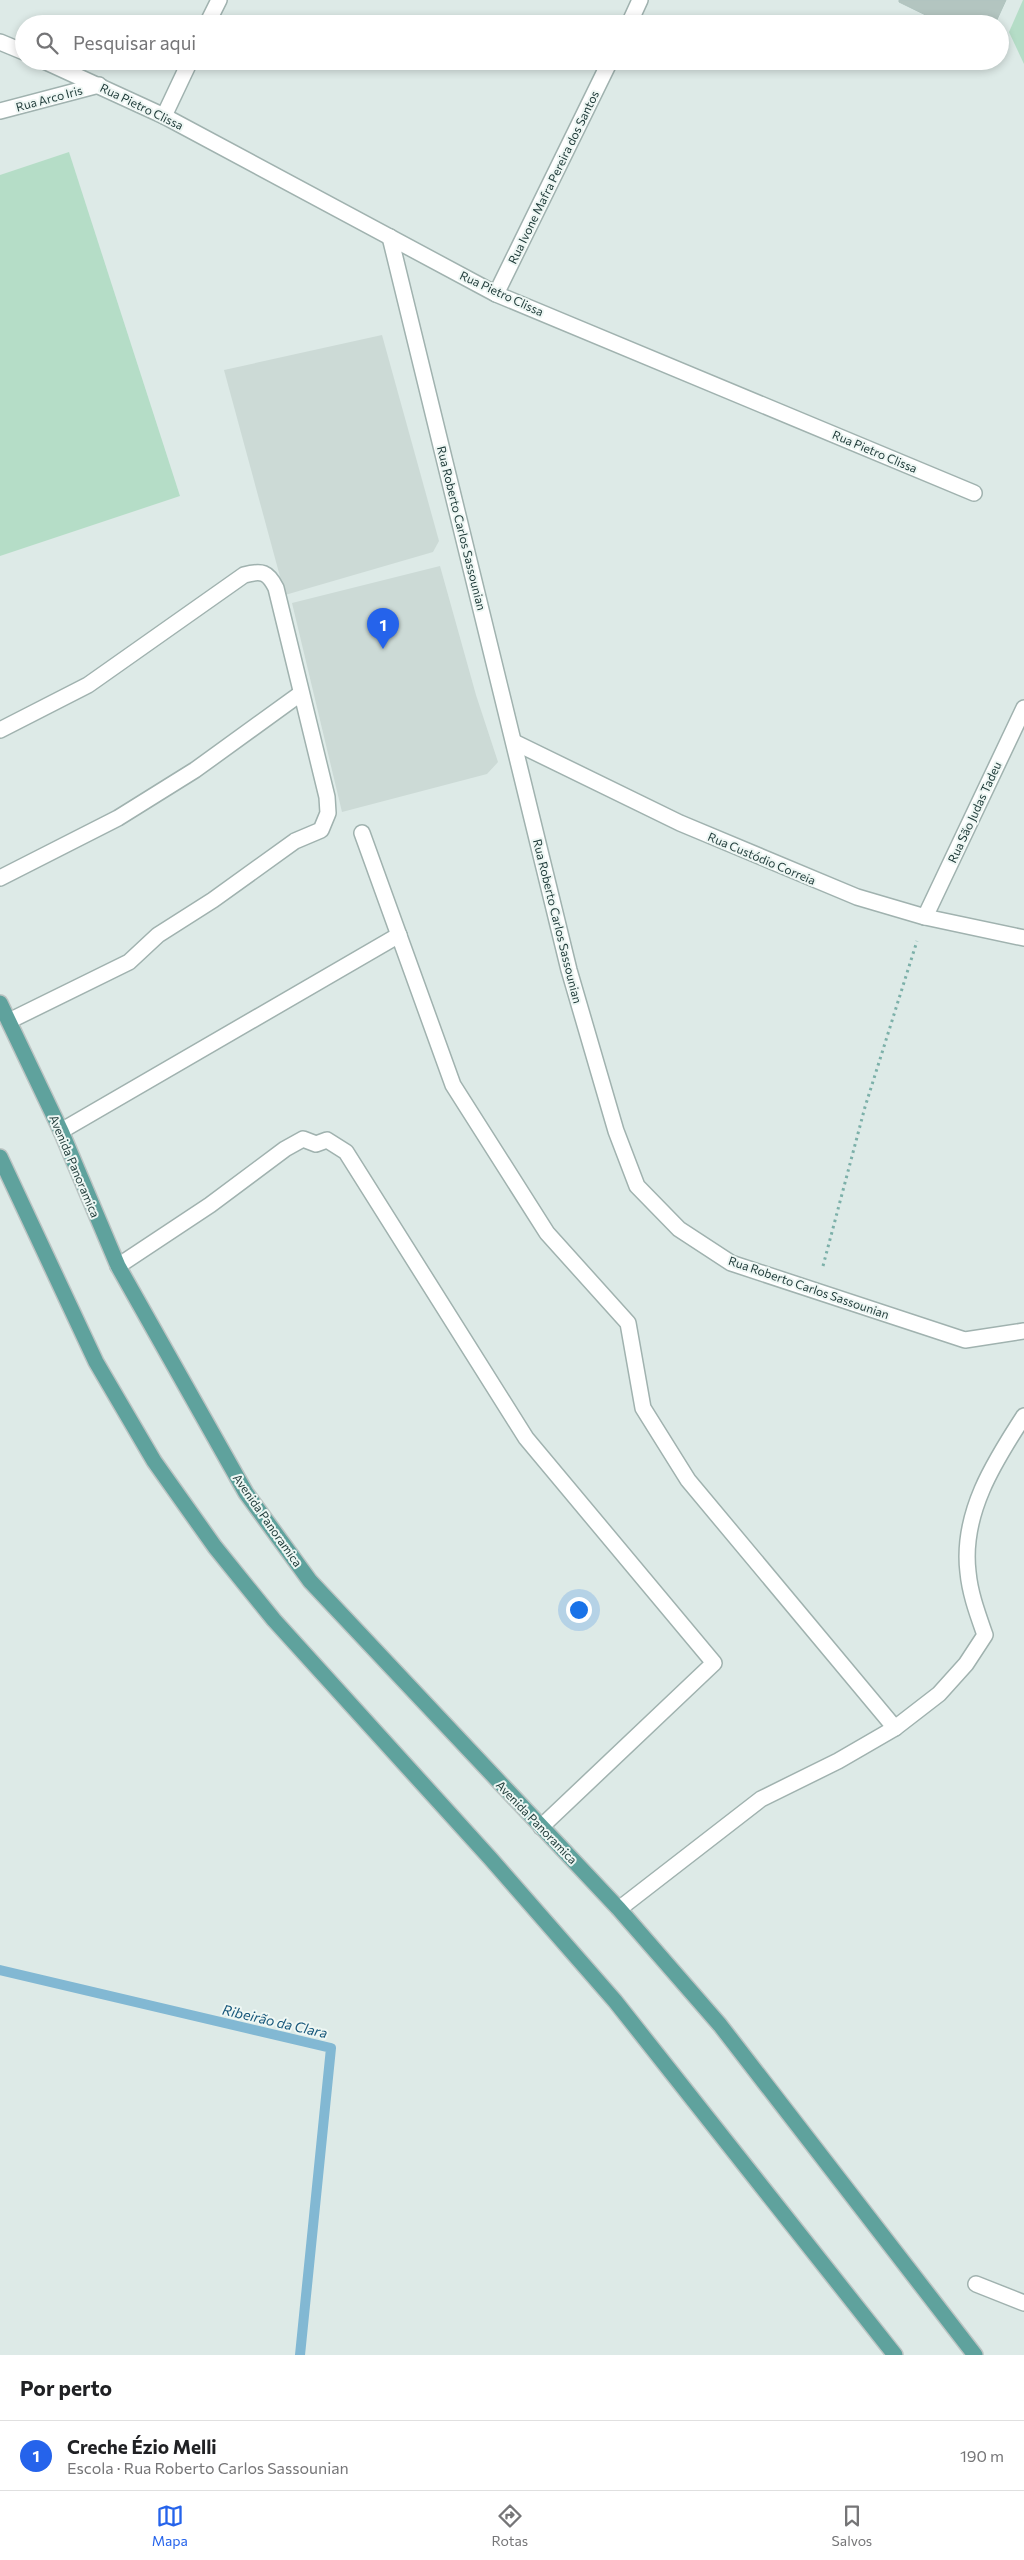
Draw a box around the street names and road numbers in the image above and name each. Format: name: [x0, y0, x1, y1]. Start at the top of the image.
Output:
street label: Rua Pietro Clissa: [98, 80, 186, 132]
street label: Rua Arco Iris: [14, 82, 84, 114]
street label: Rua Ivone Mafra Pereira dos Santos: [505, 88, 601, 266]
street label: Rua Pietro Clissa: [458, 268, 546, 318]
street label: Rua Pietro Clissa: [831, 427, 919, 475]
street label: Rua Roberto Carlos Sassounian: [435, 444, 489, 612]
street label: Rua São Judas Tadeu: [944, 759, 1005, 865]
street label: Rua Custódio Correia: [706, 829, 818, 887]
street label: Rua Roberto Carlos Sassounian: [531, 837, 585, 1005]
street label: Avenida Panoramica: [47, 1113, 103, 1219]
street label: Rua Roberto Carlos Sassounian: [727, 1253, 891, 1321]
street label: Avenida Panoramica: [231, 1471, 305, 1569]
street label: Avenida Panoramica: [494, 1778, 580, 1866]

